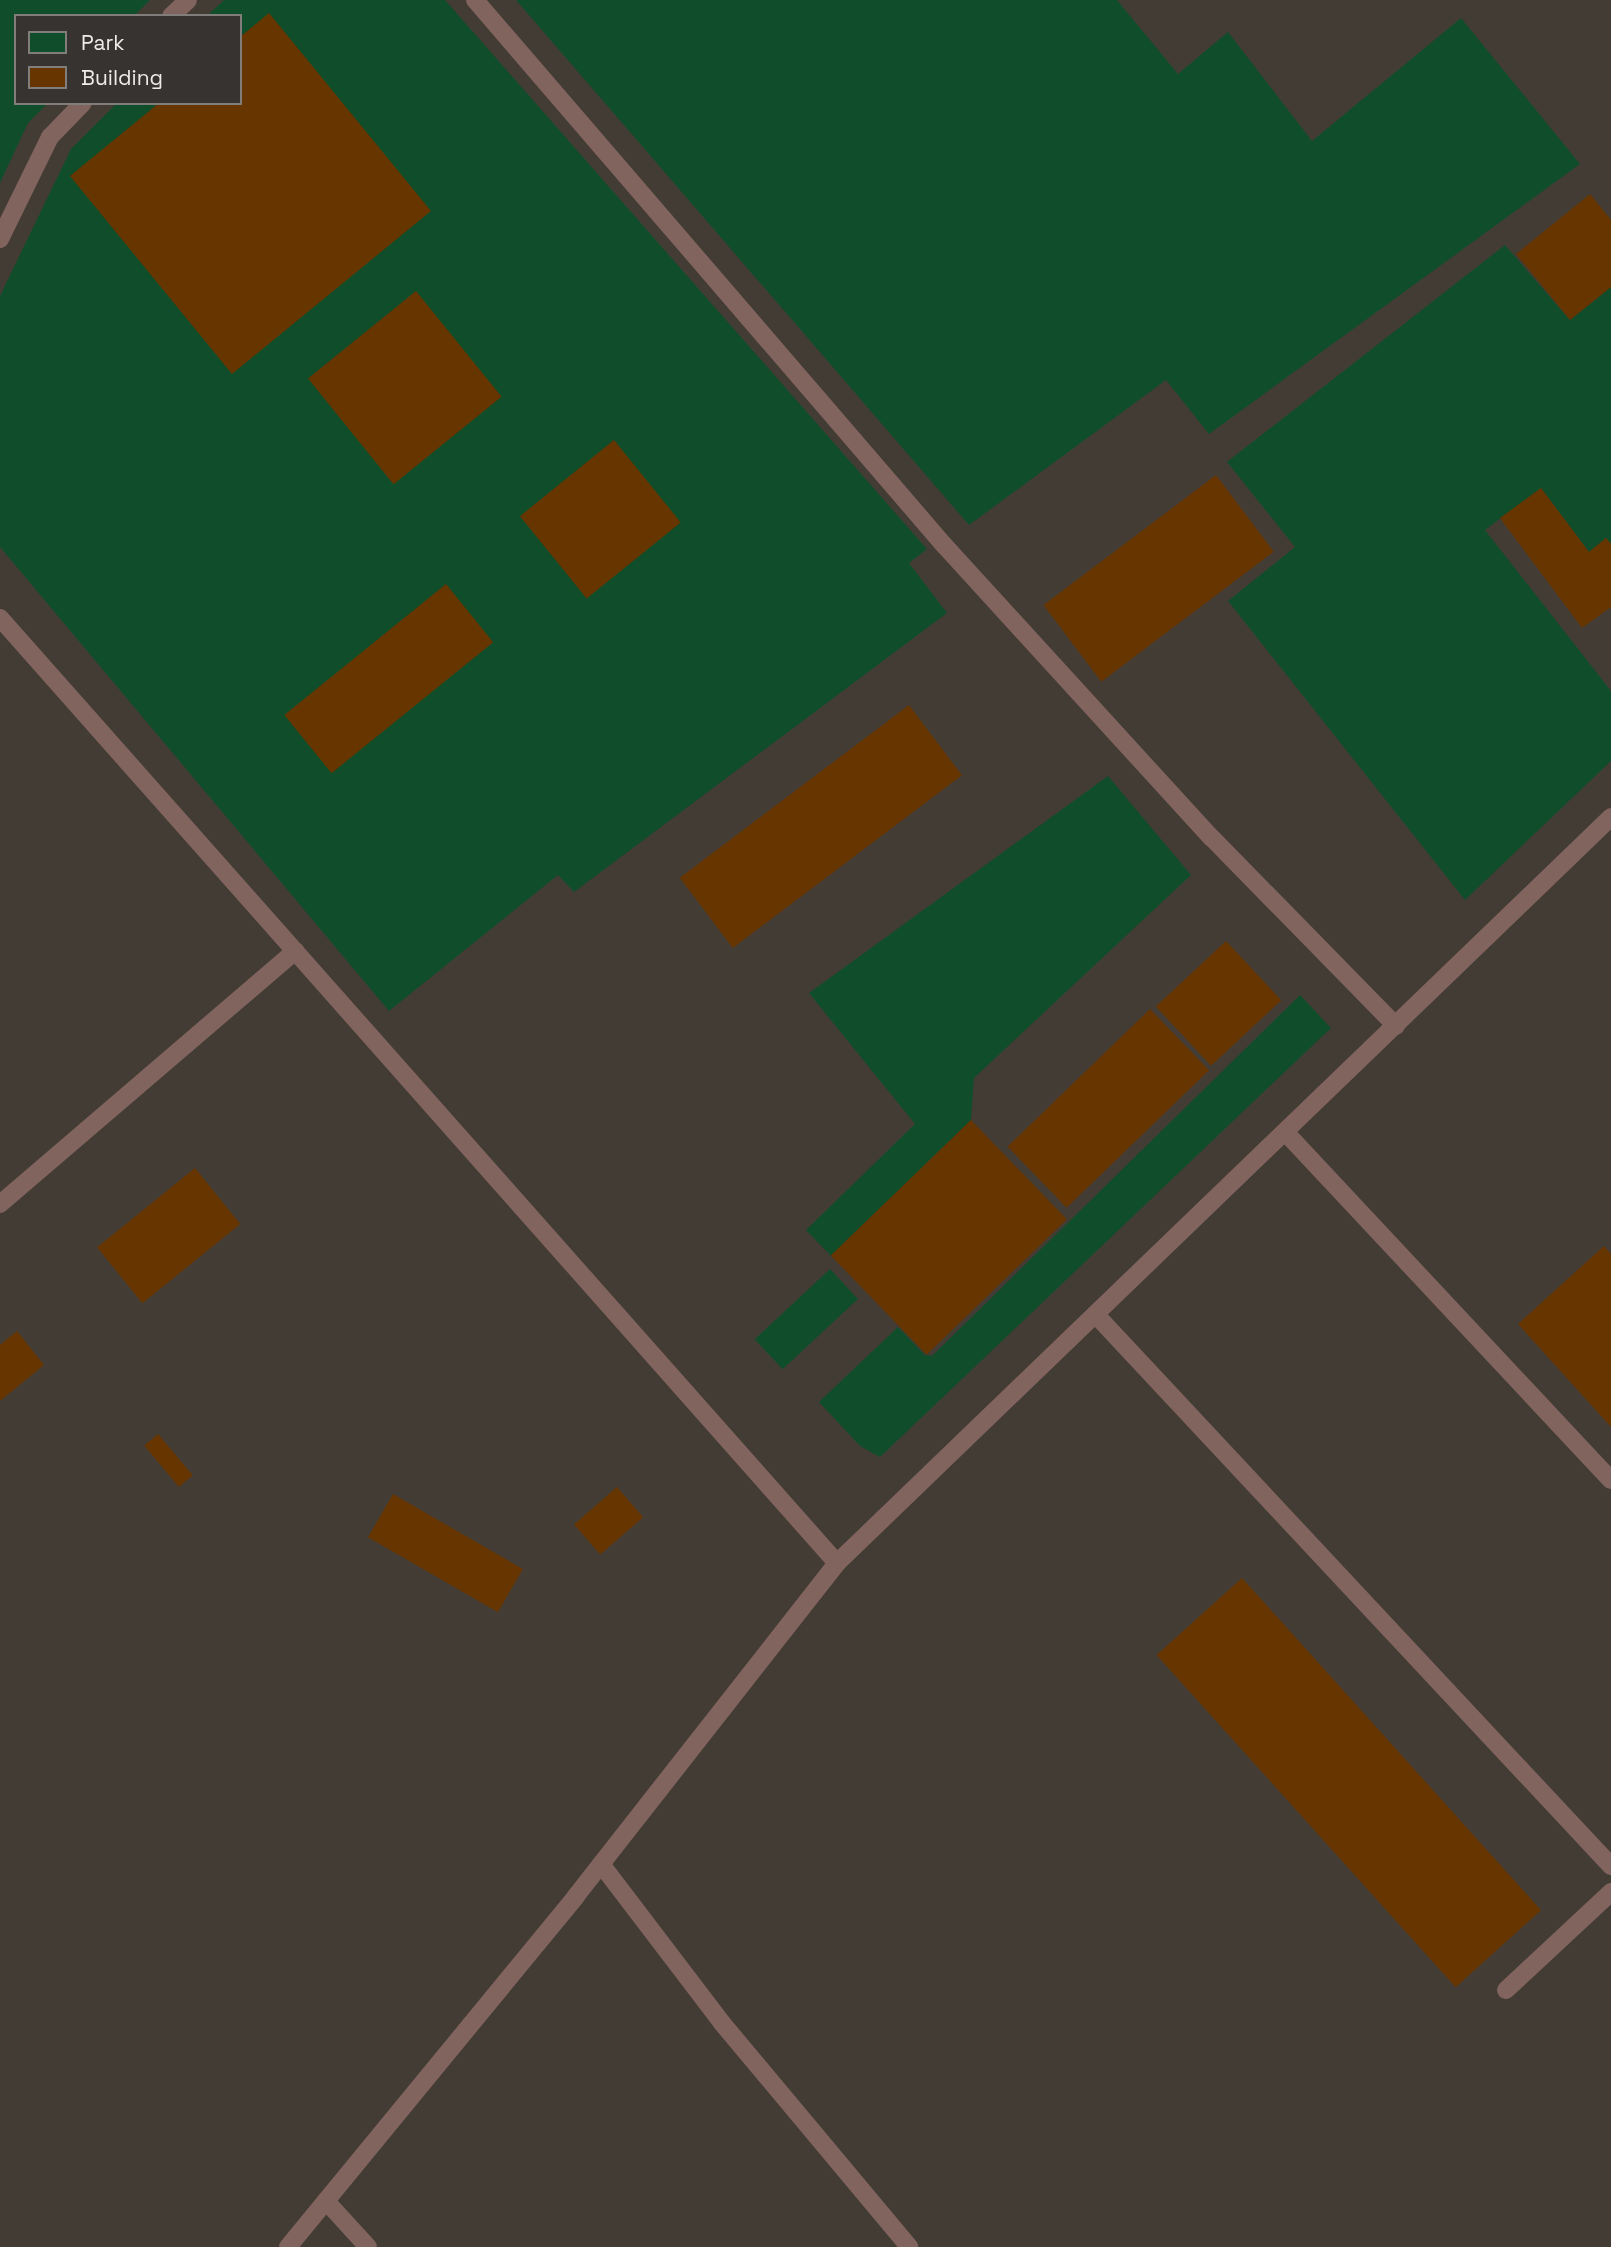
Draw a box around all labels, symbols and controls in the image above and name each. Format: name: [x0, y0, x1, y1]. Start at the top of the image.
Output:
legend: [14, 14, 242, 105]
text: Park: [81, 29, 125, 56]
text: Building: [81, 64, 163, 91]

